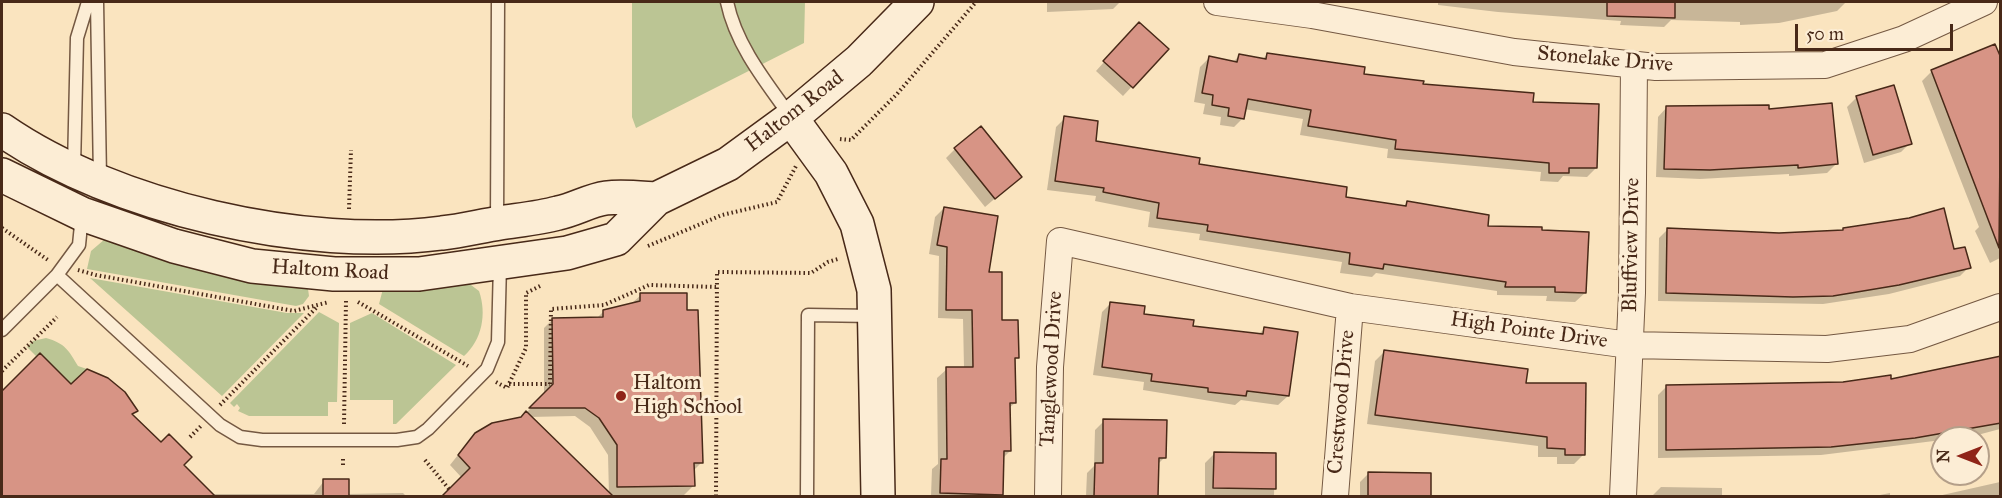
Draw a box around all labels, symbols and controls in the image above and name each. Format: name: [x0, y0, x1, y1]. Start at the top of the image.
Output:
scale bar: [1798, 12, 1956, 50]
text: 50 m: [1806, 23, 1844, 45]
street label: Stonelake Drive: [1536, 42, 1674, 78]
street label: Haltom Road: [741, 66, 849, 158]
street label: Bluffview Drive: [1618, 177, 1646, 313]
street label: Haltom Road: [271, 255, 389, 287]
street label: Tanglewood Drive: [1035, 290, 1069, 448]
street label: High Pointe Drive: [1449, 307, 1609, 355]
street label: Crestwood Drive: [1323, 329, 1361, 475]
place label: Haltom High School: [633, 371, 743, 421]
marker: Haltom High School: [614, 389, 628, 403]
north arrow: [1930, 426, 1990, 486]
text: N: [1934, 449, 1953, 463]

